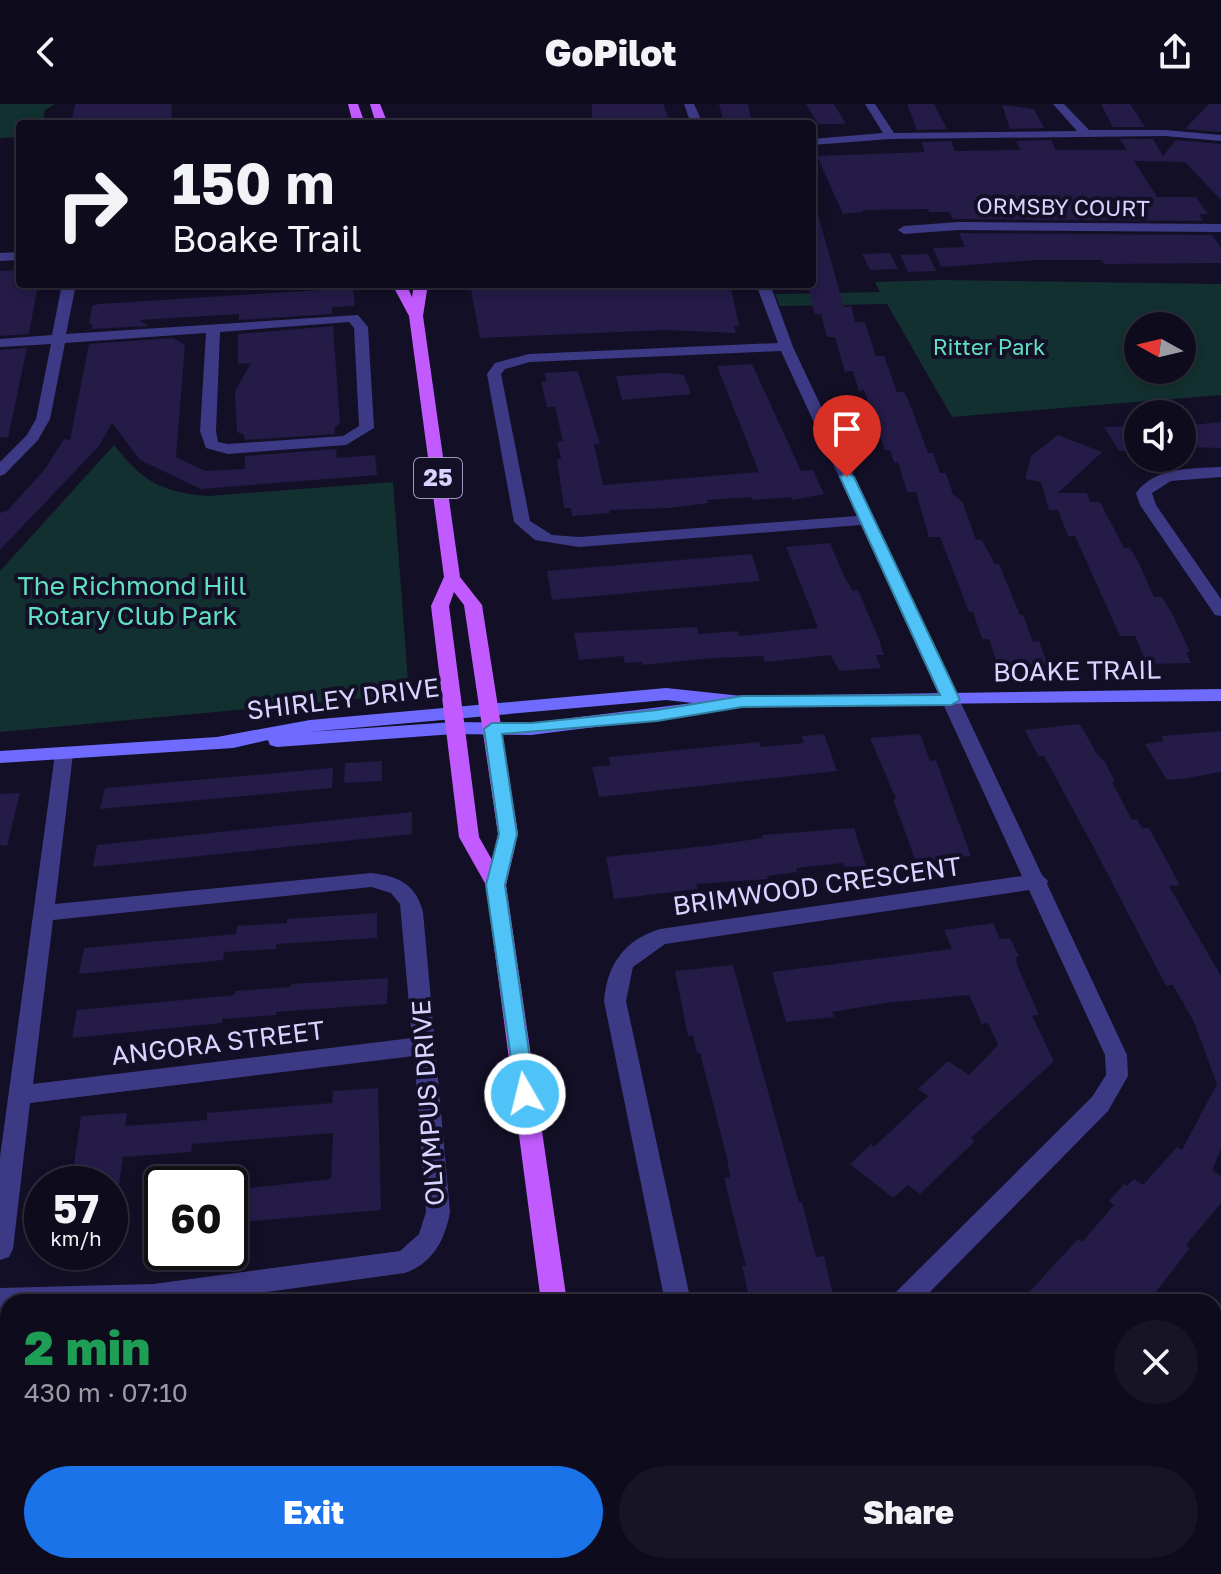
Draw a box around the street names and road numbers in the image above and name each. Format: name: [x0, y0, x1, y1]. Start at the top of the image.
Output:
street label: ORMSBY COURT: [976, 191, 1150, 222]
road number: 25: [414, 458, 462, 498]
street label: BOAKE TRAIL: [993, 654, 1161, 687]
street label: SHIRLEY DRIVE: [245, 671, 441, 726]
street label: BRIMWOOD CRESCENT: [671, 850, 963, 921]
street label: OLYMPUS DRIVE: [405, 999, 450, 1207]
street label: ANGORA STREET: [110, 1014, 326, 1071]

